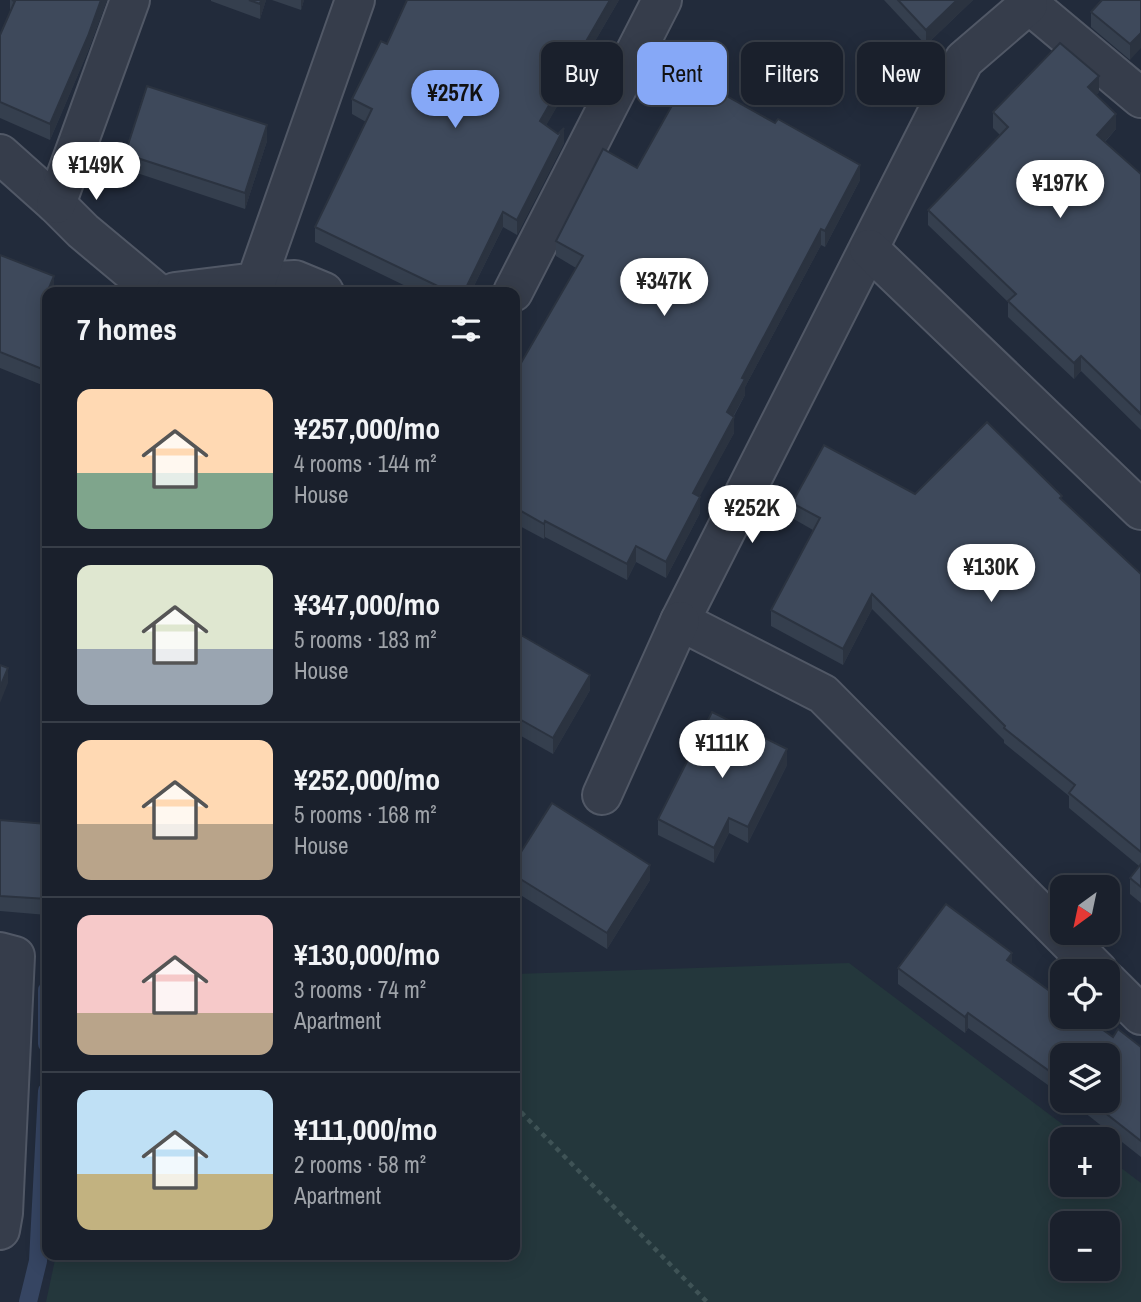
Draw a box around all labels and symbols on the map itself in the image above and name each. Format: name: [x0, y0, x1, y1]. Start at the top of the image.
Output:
pin: ¥257K: [406, 71, 504, 130]
pin: ¥149K: [47, 142, 145, 202]
pin: ¥197K: [1011, 160, 1109, 220]
pin: ¥347K: [615, 258, 713, 318]
pin: ¥252K: [703, 486, 801, 545]
pin: ¥130K: [942, 544, 1040, 604]
pin: ¥111K: [673, 720, 771, 780]
north arrow: [1050, 875, 1120, 945]

